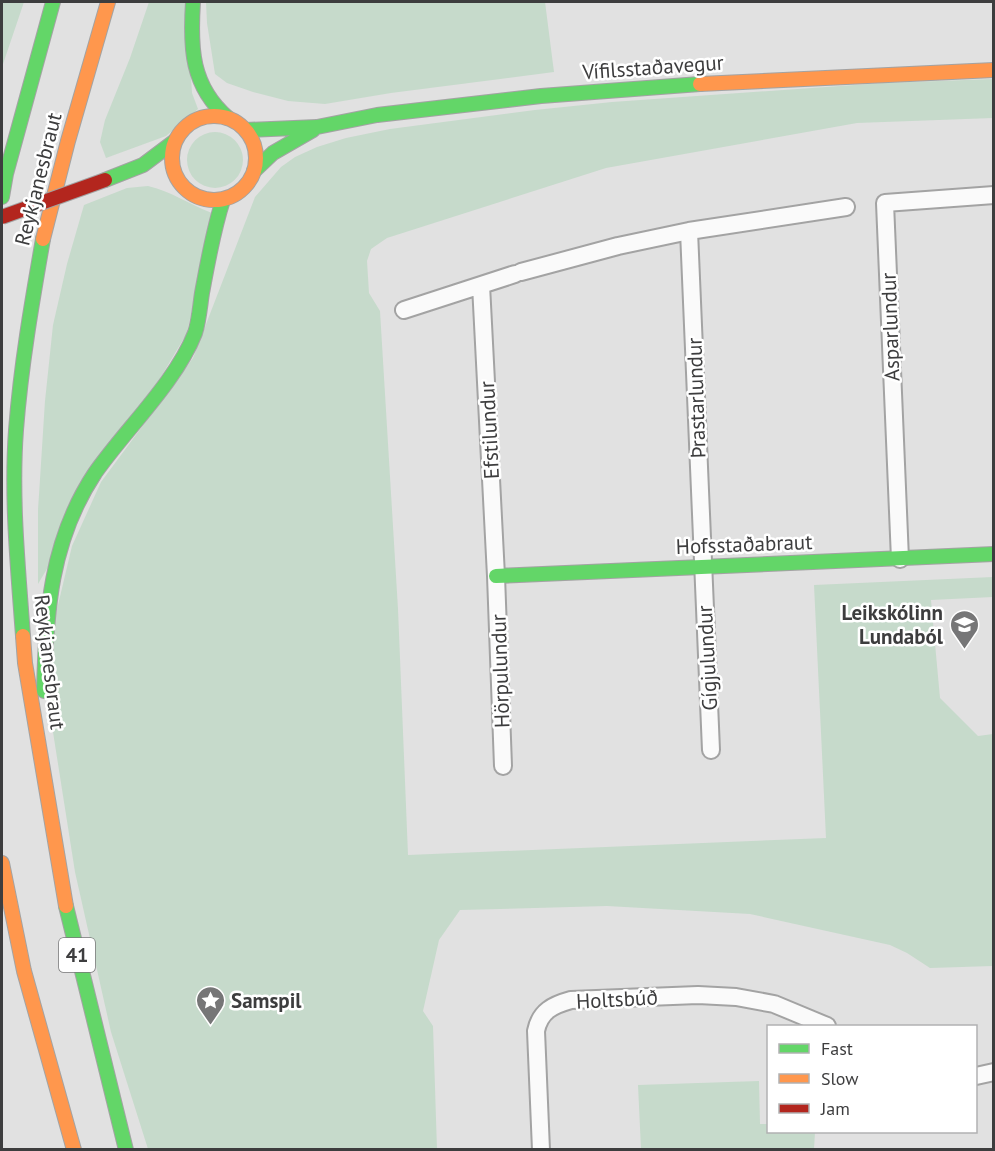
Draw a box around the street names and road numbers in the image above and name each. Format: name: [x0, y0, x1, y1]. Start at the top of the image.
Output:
street label: Vífilsstaðavegur: [580, 49, 725, 85]
street label: Reykjanesbraut: [8, 110, 68, 248]
street label: Asparlundur: [875, 272, 905, 382]
street label: Þrastarlundur: [680, 337, 712, 459]
street label: Efstilundur: [473, 380, 505, 480]
street label: Hofsstaðabraut: [675, 528, 813, 560]
street label: Reykjanesbraut: [28, 593, 72, 731]
street label: Gígjulundur: [691, 605, 723, 711]
street label: Hörpulundur: [485, 614, 515, 728]
road number: 41: [59, 938, 95, 972]
street label: Holtsbúð: [575, 983, 659, 1015]

